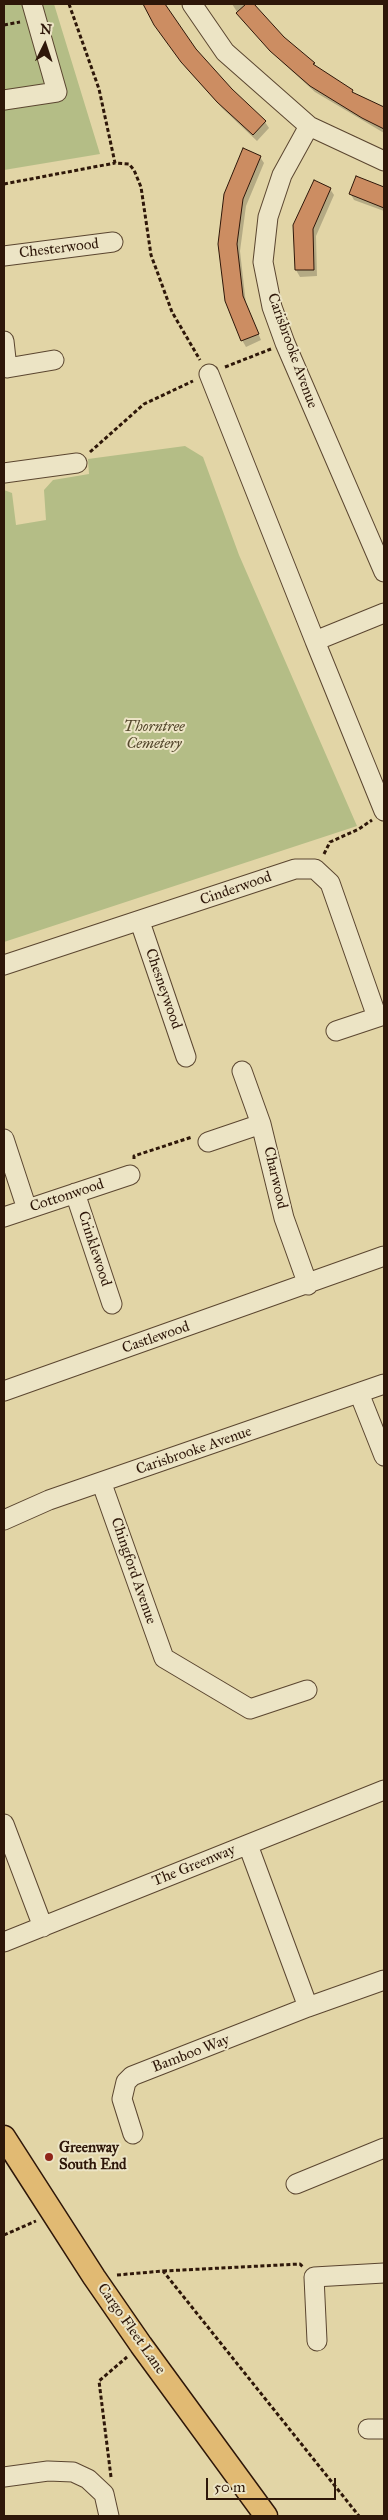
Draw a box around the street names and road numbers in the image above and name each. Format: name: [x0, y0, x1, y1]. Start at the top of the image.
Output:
street label: Chesterwood: [18, 235, 100, 263]
street label: Carisbrooke Avenue: [263, 291, 321, 411]
street label: Cinderwood: [198, 868, 274, 910]
street label: Chesneywood: [141, 946, 185, 1032]
street label: Charwood: [259, 1145, 291, 1211]
street label: Cottonwood: [28, 1176, 106, 1216]
street label: Crinklewood: [73, 1209, 115, 1289]
street label: Castlewood: [120, 1318, 192, 1358]
street label: Carisbrooke Avenue: [134, 1423, 254, 1479]
street label: Chingford Avenue: [106, 1515, 160, 1627]
street label: The Greenway: [150, 1841, 238, 1891]
street label: Bamboo Way: [150, 2031, 232, 2077]
street label: Cargo Fleet Lane: [93, 2280, 169, 2378]

